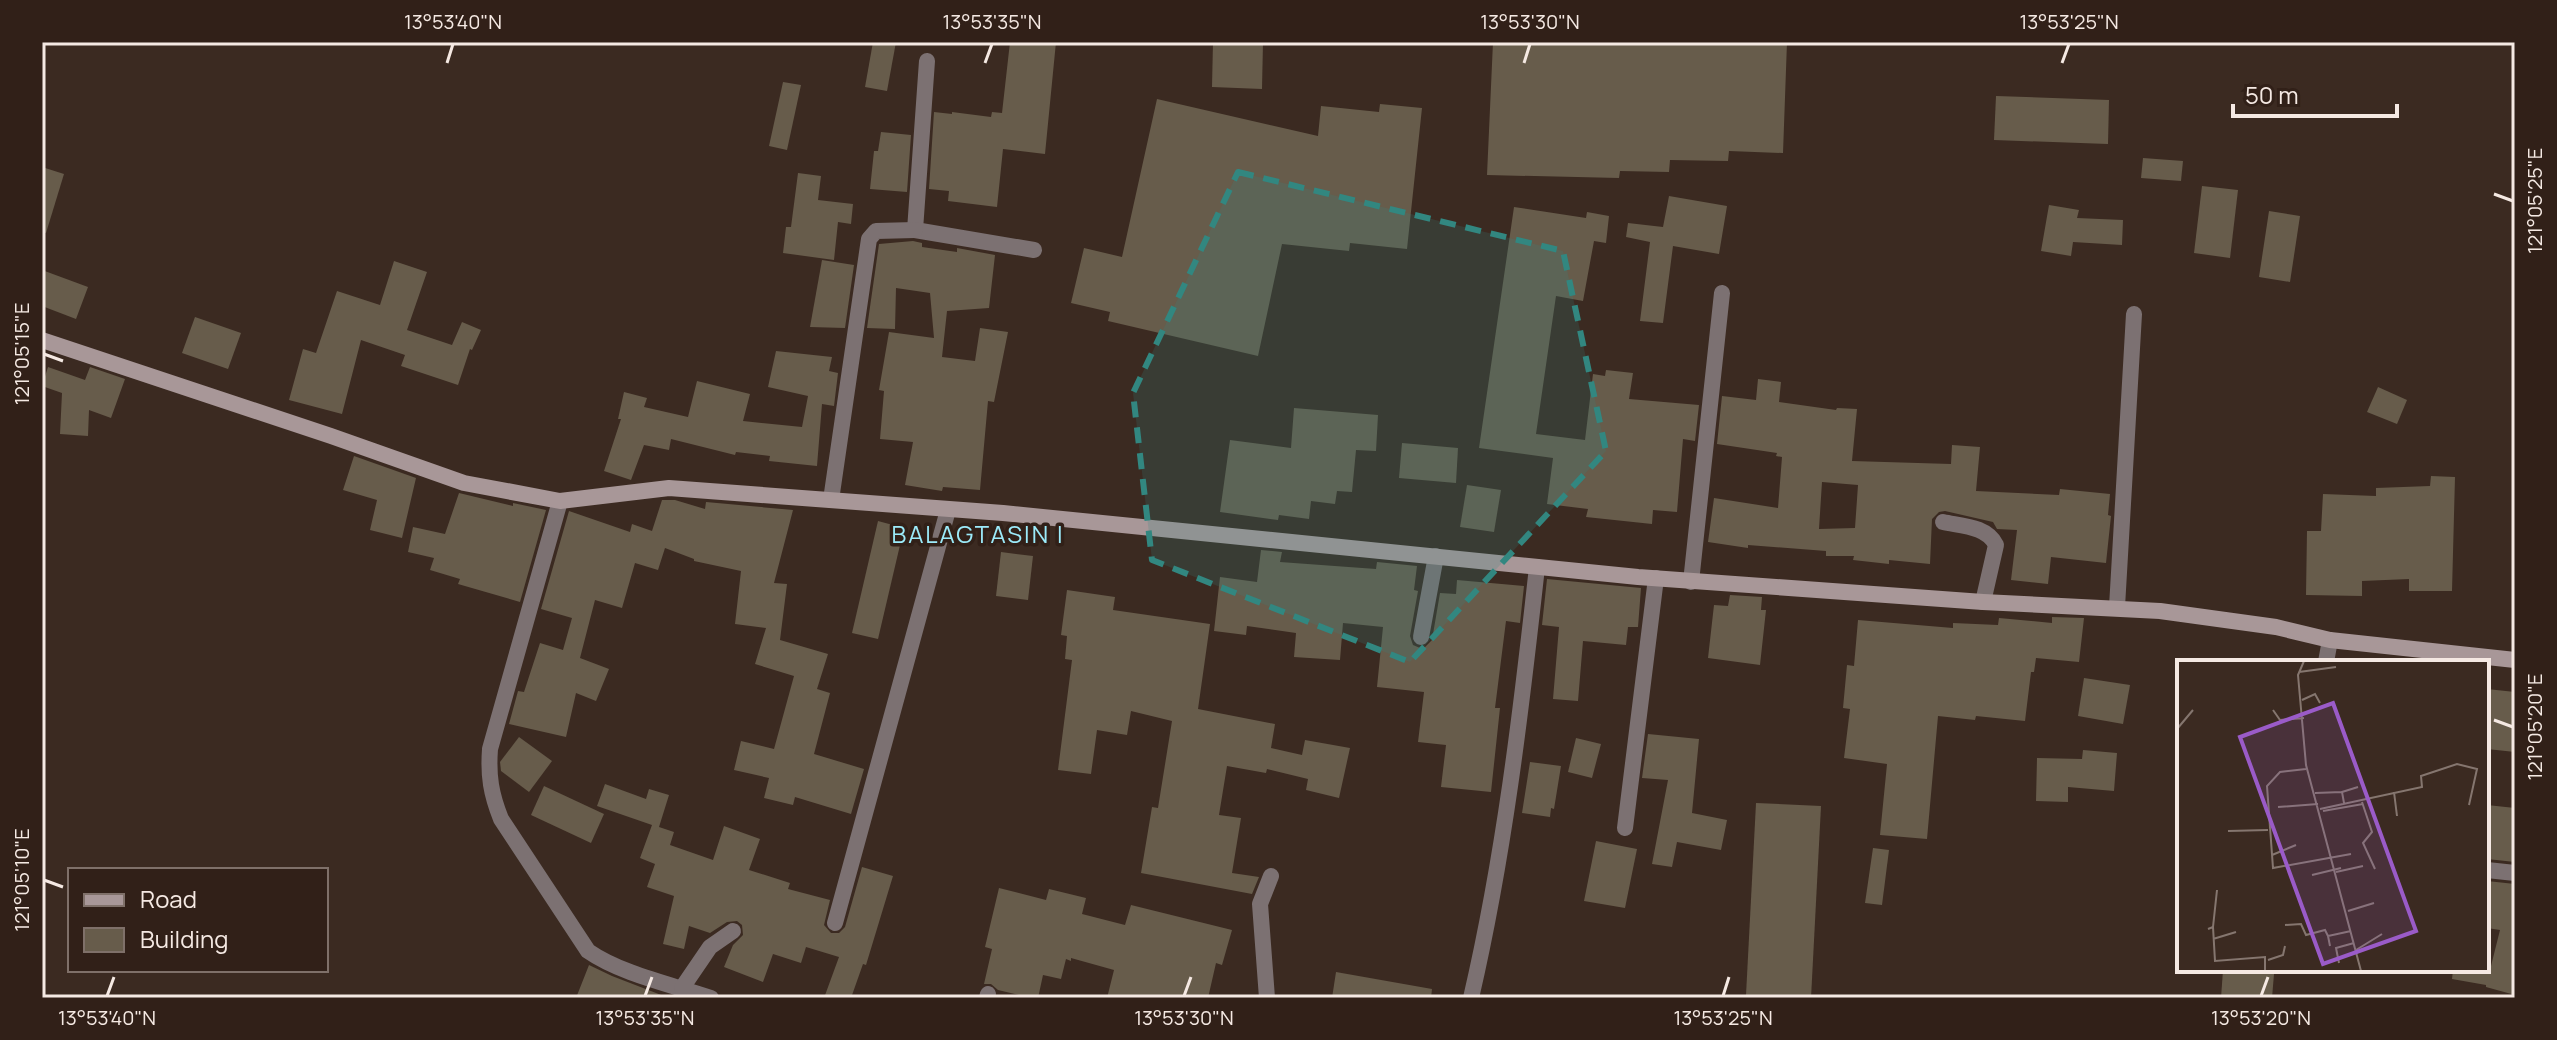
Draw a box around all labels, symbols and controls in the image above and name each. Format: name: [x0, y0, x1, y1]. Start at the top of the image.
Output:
text: 13°53'40"N: [404, 8, 502, 35]
text: 13°53'35"N: [943, 8, 1041, 35]
text: 13°53'30"N: [1480, 8, 1580, 35]
text: 13°53'25"N: [2019, 8, 2119, 35]
scale bar: [2233, 68, 2397, 118]
text: 50 m: [2245, 78, 2299, 111]
text: 121°05'25"E: [2521, 148, 2548, 254]
text: 121°05'15"E: [8, 303, 35, 405]
district label: BALAGTASIN I: [891, 517, 1065, 550]
inset map: [2177, 660, 2489, 972]
text: 121°05'20"E: [2521, 674, 2548, 780]
text: 121°05'10"E: [8, 828, 35, 932]
legend: [68, 868, 328, 972]
text: Road: [140, 882, 197, 915]
text: Building: [140, 922, 228, 955]
text: 13°53'40"N: [58, 1004, 156, 1031]
text: 13°53'35"N: [596, 1004, 694, 1031]
text: 13°53'30"N: [1134, 1004, 1234, 1031]
text: 13°53'25"N: [1673, 1004, 1773, 1031]
text: 13°53'20"N: [2211, 1004, 2311, 1031]

